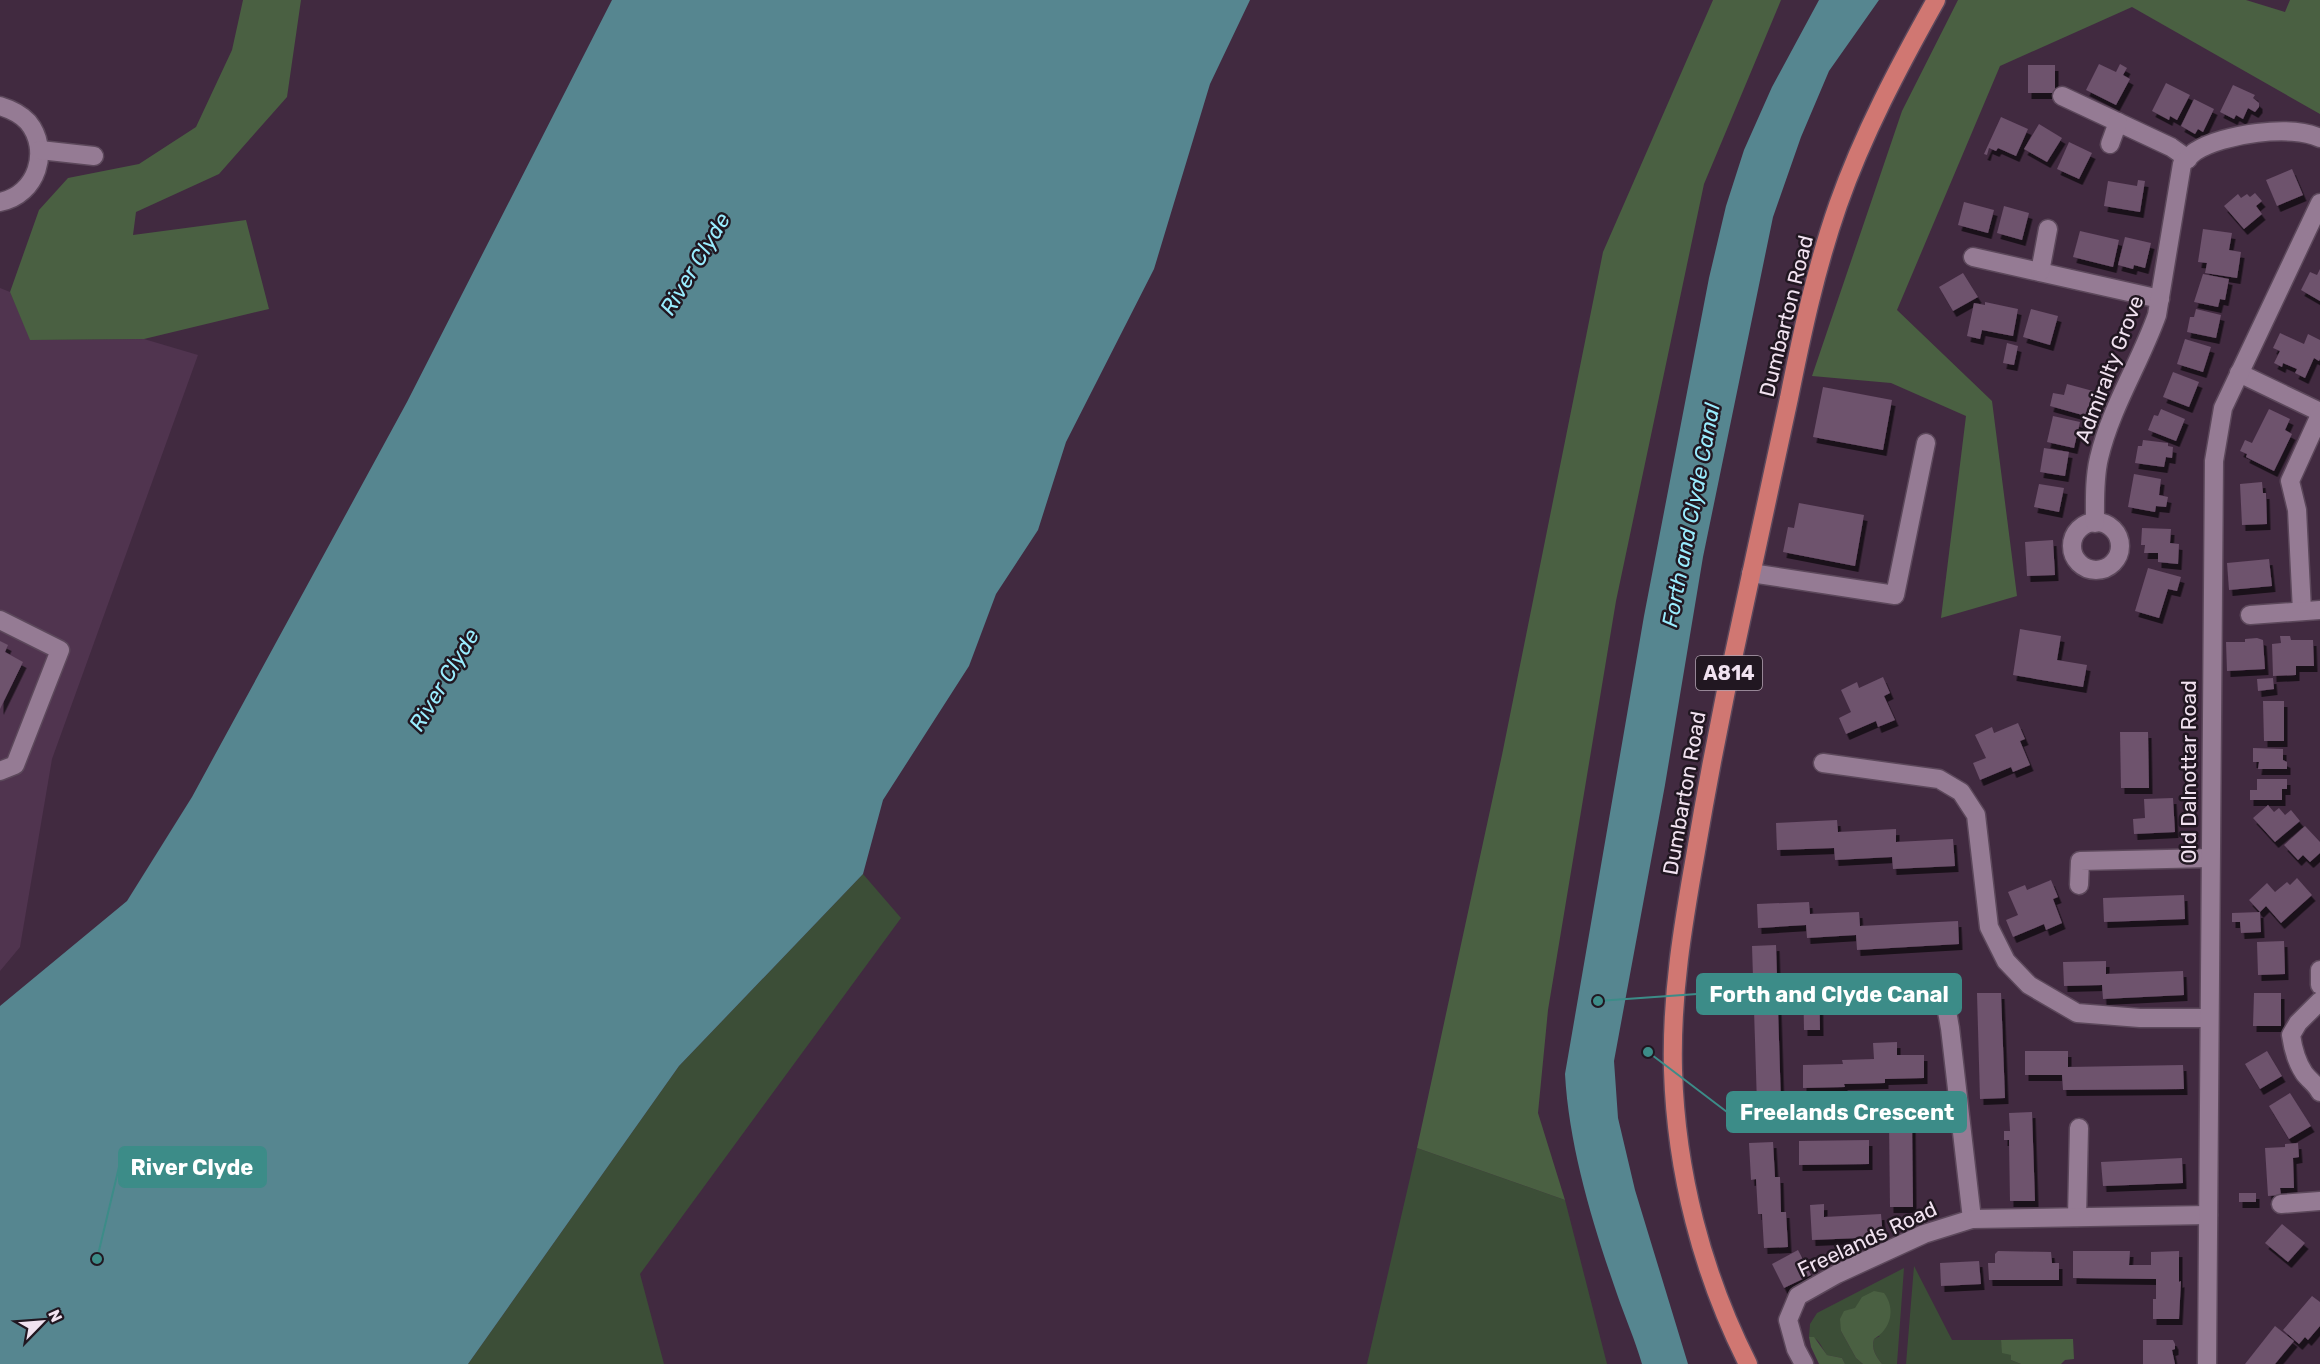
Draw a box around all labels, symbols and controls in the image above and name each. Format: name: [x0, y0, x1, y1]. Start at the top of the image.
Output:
water label: River Clyde: [654, 208, 736, 320]
street label: Dumbarton Road: [1754, 233, 1818, 399]
street label: Admiralty Grove: [2069, 292, 2149, 446]
water label: Forth and Clyde Canal: [1656, 400, 1726, 629]
water label: River Clyde: [403, 624, 485, 736]
road number: A814: [1696, 656, 1762, 690]
street label: Old Dalnottar Road: [2176, 680, 2201, 864]
street label: Dumbarton Road: [1657, 709, 1711, 877]
callout: Forth and Clyde Canal: [1697, 974, 1961, 1014]
text: Forth and Clyde Canal: [1709, 981, 1949, 1008]
callout: Freelands Crescent: [1727, 1092, 1966, 1132]
text: Freelands Crescent: [1740, 1099, 1954, 1126]
callout: River Clyde: [119, 1147, 266, 1187]
text: River Clyde: [131, 1154, 253, 1181]
street label: Freelands Road: [1793, 1196, 1941, 1282]
north arrow: [12, 1292, 72, 1352]
text: N: [44, 1307, 66, 1325]

